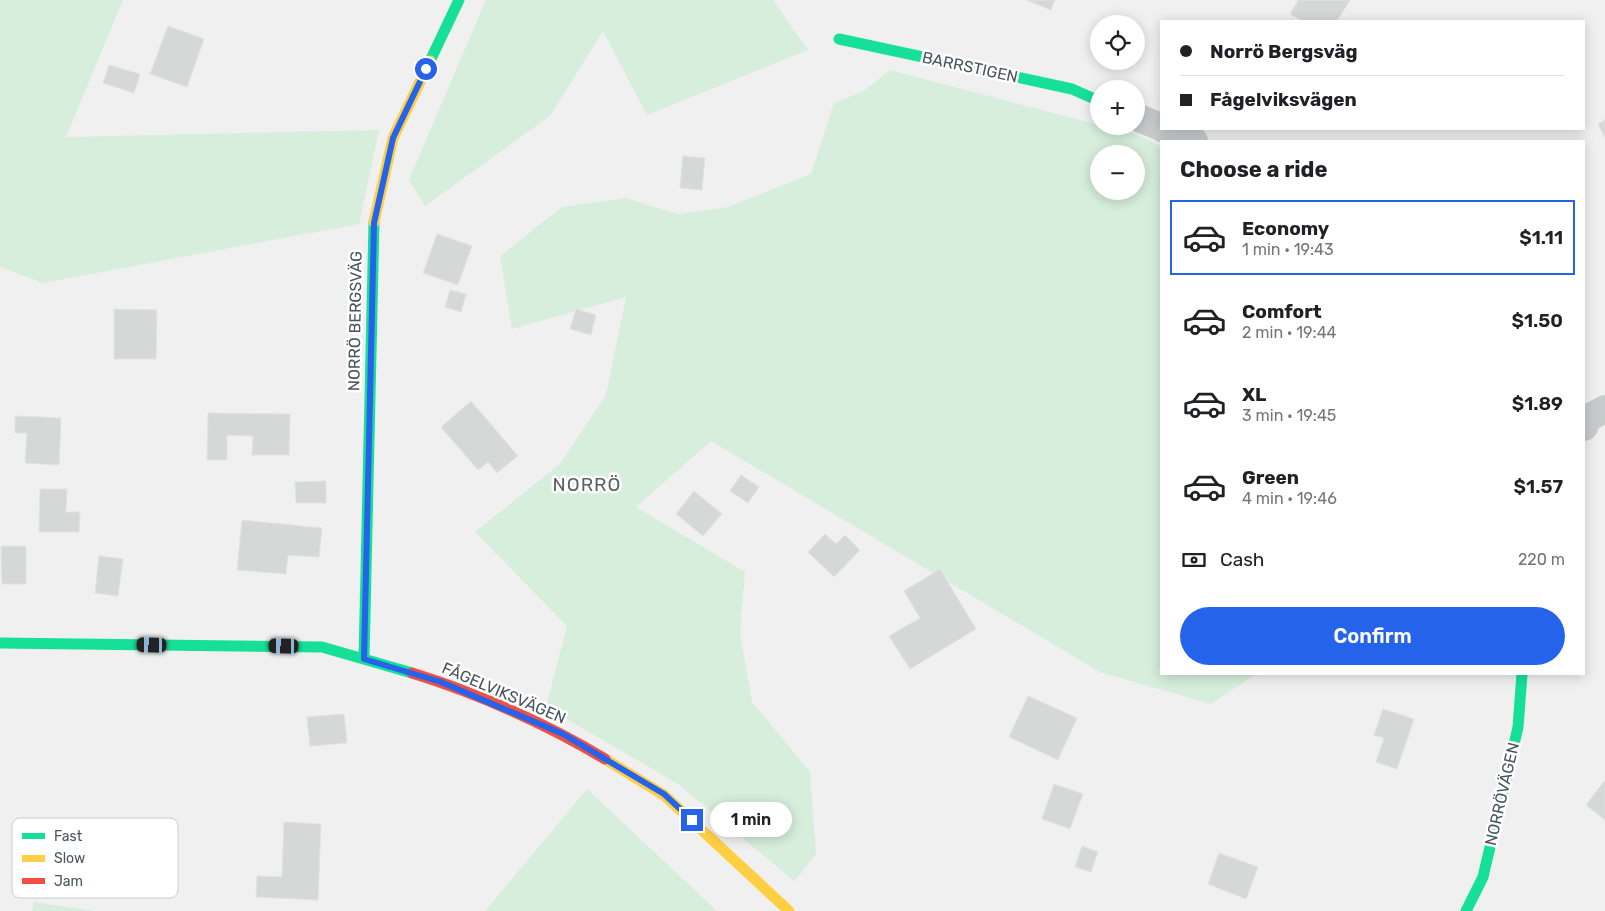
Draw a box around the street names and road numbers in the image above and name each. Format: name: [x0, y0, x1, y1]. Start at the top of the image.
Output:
street label: BARRSTIGEN: [920, 48, 1020, 86]
street label: NORRÖ BERGSVÄG: [344, 251, 366, 391]
street label: FÅGELVIKSVÄGEN: [439, 658, 569, 728]
street label: NORRÖVÄGEN: [1481, 741, 1523, 847]

